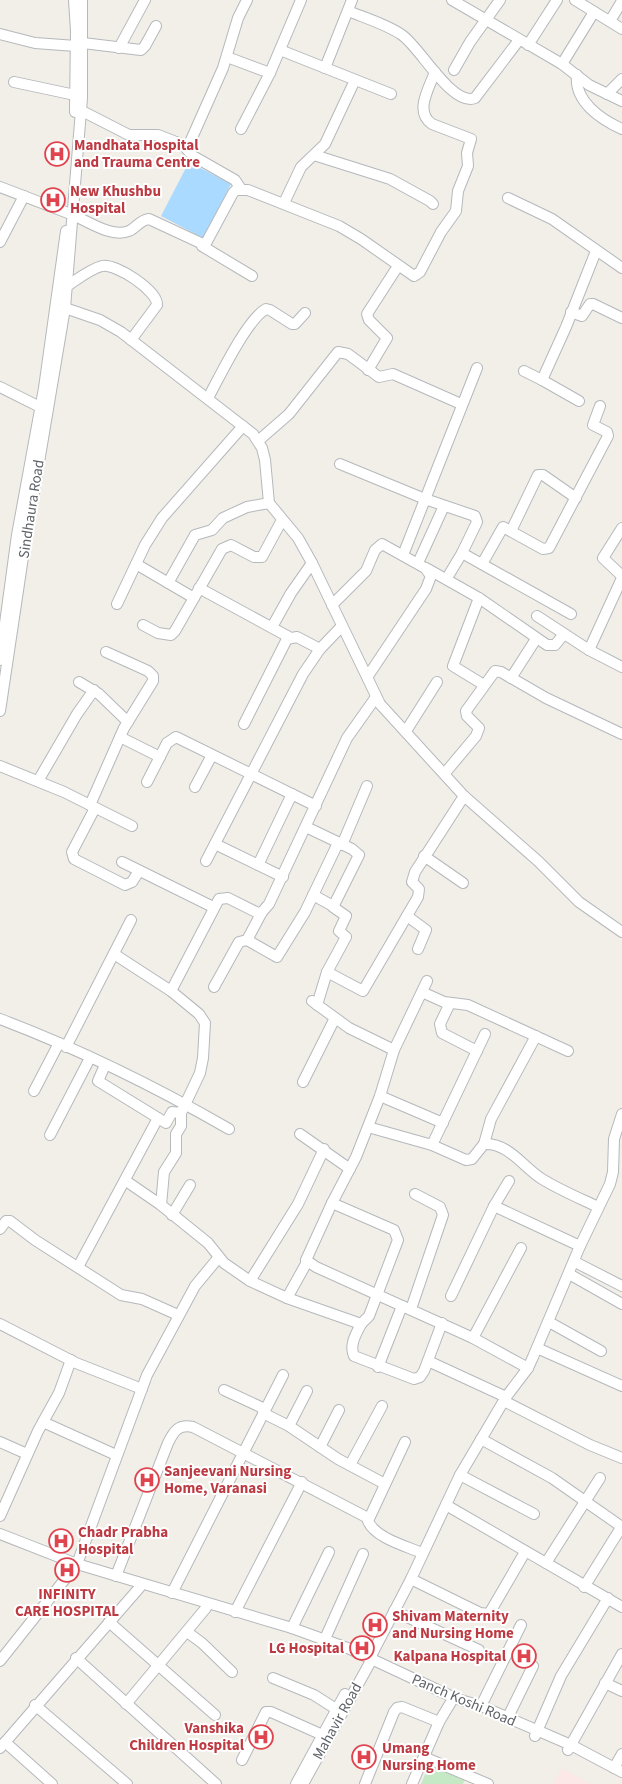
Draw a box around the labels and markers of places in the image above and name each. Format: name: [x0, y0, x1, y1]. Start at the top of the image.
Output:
place label: Mandhata Hospital and Trauma Centre: [74, 135, 200, 173]
hospital icon: Mandhata Hospital and Trauma Centre: [44, 141, 70, 167]
place label: New Khushbu Hospital: [70, 181, 161, 219]
hospital icon: New Khushbu Hospital: [40, 187, 66, 213]
place label: Sanjeevani Nursing Home, Varanasi: [164, 1461, 291, 1499]
hospital icon: Sanjeevani Nursing Home, Varanasi: [134, 1467, 160, 1493]
place label: Chadr Prabha Hospital: [78, 1522, 168, 1560]
hospital icon: Chadr Prabha Hospital: [48, 1528, 74, 1554]
hospital icon: INFINITY CARE HOSPITAL: [54, 1557, 80, 1583]
place label: INFINITY CARE HOSPITAL: [15, 1584, 119, 1622]
place label: Shivam Maternity and Nursing Home: [392, 1606, 514, 1644]
hospital icon: Shivam Maternity and Nursing Home: [362, 1612, 388, 1638]
hospital icon: LG Hospital: [349, 1635, 375, 1661]
place label: LG Hospital: [269, 1638, 345, 1659]
hospital icon: Kalpana Hospital: [511, 1643, 537, 1669]
place label: Kalpana Hospital: [393, 1646, 507, 1667]
place label: Vanshika Children Hospital: [129, 1718, 245, 1756]
hospital icon: Vanshika Children Hospital: [248, 1724, 274, 1750]
place label: Umang Nursing Home: [382, 1738, 476, 1776]
hospital icon: Umang Nursing Home: [351, 1744, 377, 1770]

